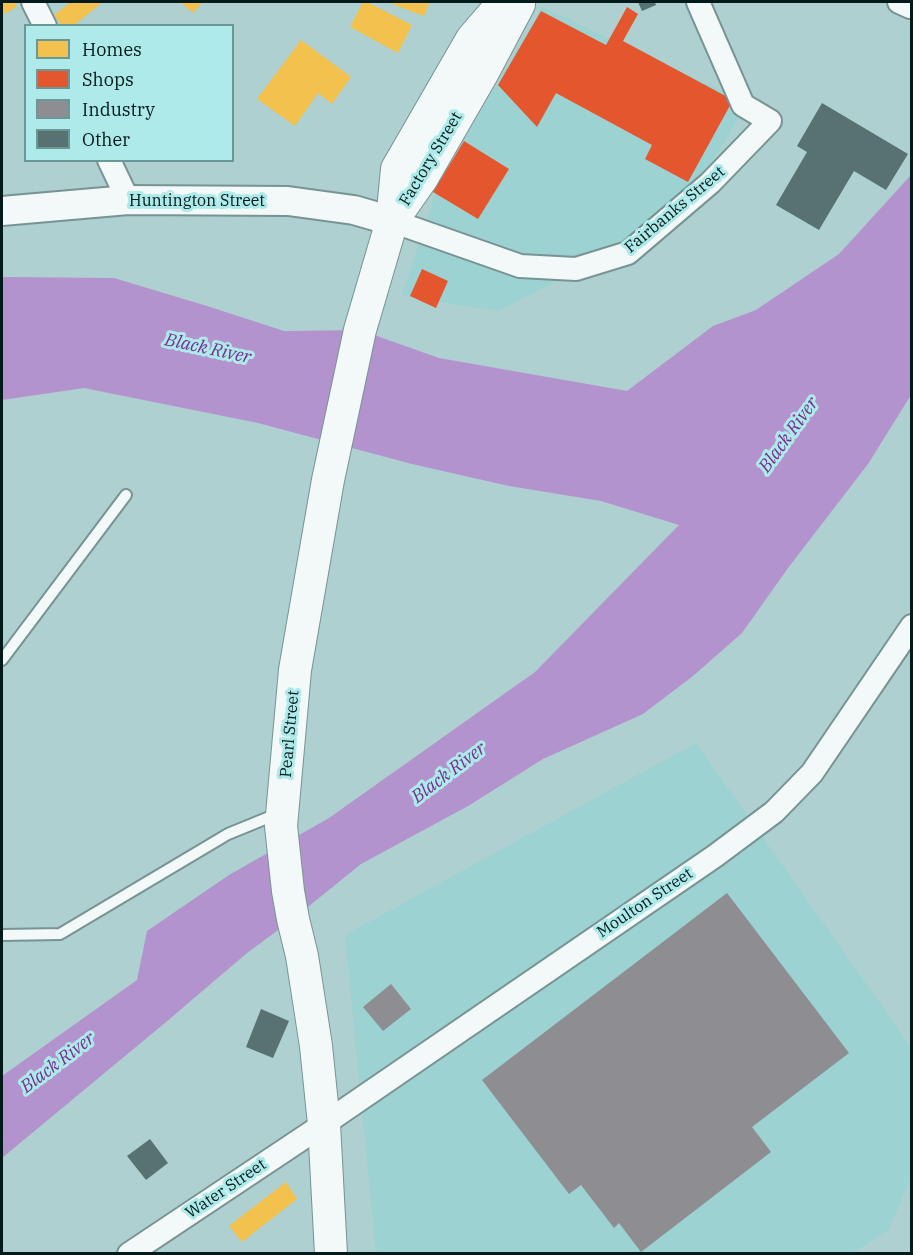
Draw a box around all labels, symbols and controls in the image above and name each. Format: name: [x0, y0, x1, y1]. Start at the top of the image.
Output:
legend: [24, 24, 234, 162]
text: Homes: [82, 38, 142, 61]
text: Shops: [82, 68, 134, 91]
text: Industry: [82, 98, 155, 121]
street label: Factory Street: [396, 109, 466, 209]
text: Other: [82, 128, 130, 151]
street label: Fairbanks Street: [621, 163, 729, 257]
street label: Huntington Street: [129, 191, 265, 211]
water label: Black River: [163, 329, 253, 369]
water label: Black River: [755, 393, 823, 477]
street label: Pearl Street: [277, 689, 303, 779]
water label: Black River: [408, 738, 490, 808]
street label: Moulton Street: [594, 864, 696, 942]
water label: Black River: [17, 1028, 99, 1098]
street label: Water Street: [182, 1155, 270, 1223]

